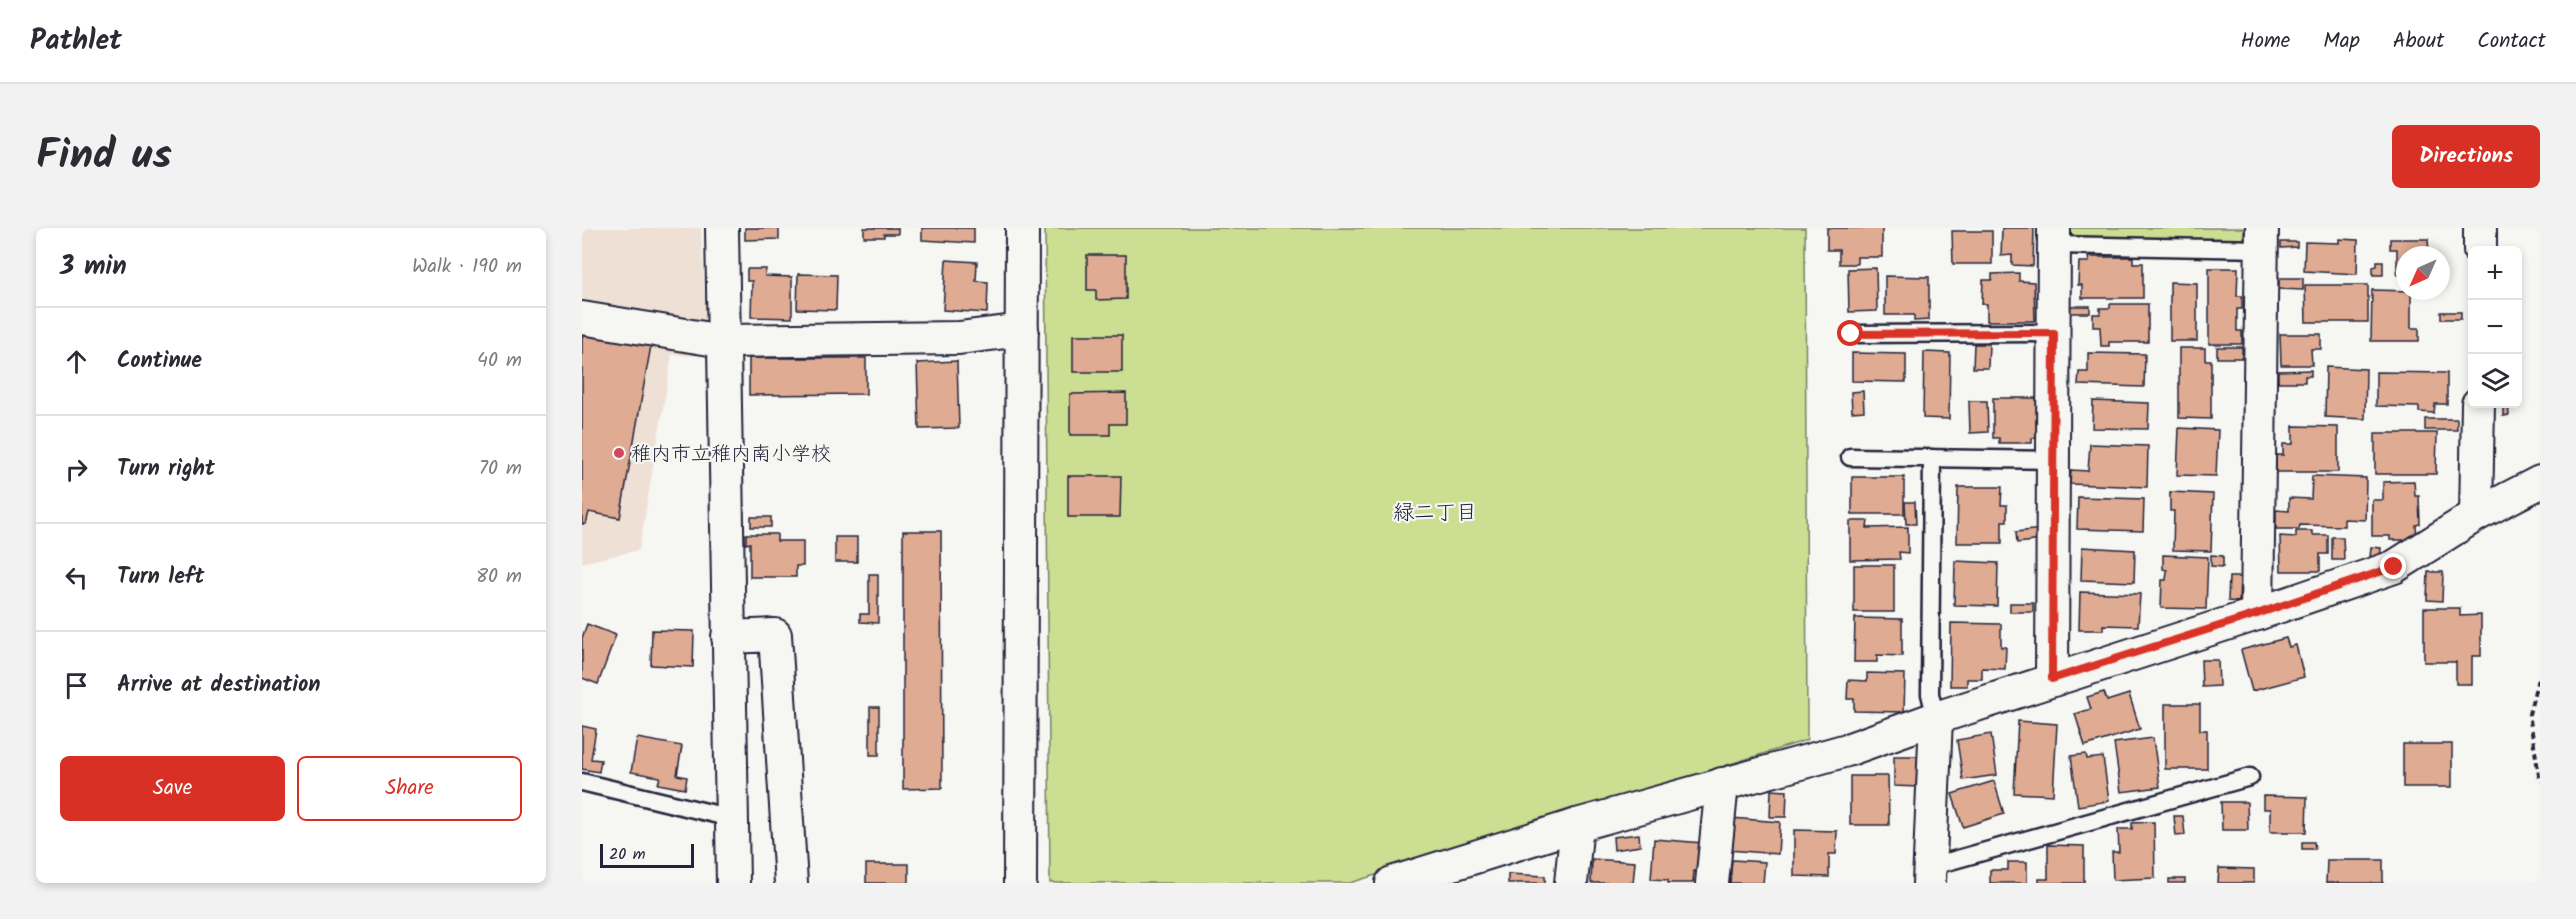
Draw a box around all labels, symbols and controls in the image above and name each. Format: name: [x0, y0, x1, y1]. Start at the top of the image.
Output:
text: Pathlet: [30, 19, 122, 64]
text: Home: [2241, 25, 2290, 58]
text: Map: [2323, 25, 2360, 58]
text: About: [2393, 25, 2444, 58]
text: Contact: [2477, 25, 2546, 58]
text: Find us: [36, 123, 172, 190]
button: Directions: [2392, 125, 2540, 188]
text: 3 min: [60, 246, 127, 288]
north arrow: [2396, 246, 2450, 300]
map controls: [2468, 246, 2522, 408]
button: +: [2468, 246, 2522, 300]
text: Walk · 190 m: [412, 251, 522, 283]
button: −: [2468, 300, 2522, 354]
route start: [1837, 320, 1863, 346]
text: Continue: [117, 344, 202, 379]
icon: ahead: [60, 345, 93, 378]
text: 40 m: [477, 345, 522, 377]
button: layers: [2468, 354, 2522, 408]
place label: 稚内市立稚内南小学校: [631, 439, 831, 471]
marker: 稚内市立稚内南小学校: [612, 446, 626, 460]
text: Turn right: [117, 452, 215, 487]
icon: right: [60, 453, 93, 486]
text: 70 m: [479, 453, 522, 485]
district label: 緑二丁目: [1393, 497, 1477, 530]
route end: [2380, 553, 2406, 579]
text: Turn left: [117, 560, 204, 595]
icon: left: [60, 561, 93, 594]
text: 80 m: [476, 561, 522, 593]
text: Arrive at destination: [117, 668, 320, 703]
icon: arrive: [60, 669, 93, 702]
button: Save: [60, 756, 285, 821]
button: Share: [297, 756, 522, 821]
scale bar: [600, 841, 694, 868]
text: 20 m: [609, 842, 645, 867]

